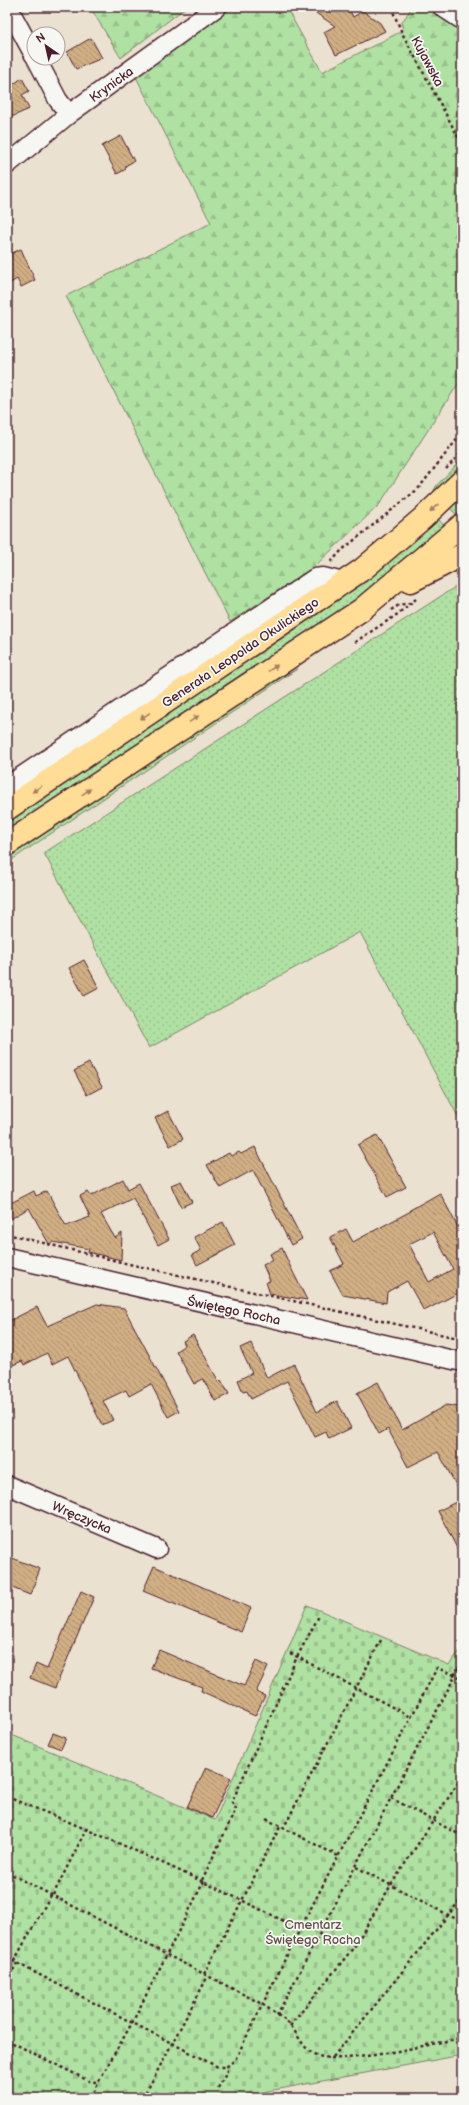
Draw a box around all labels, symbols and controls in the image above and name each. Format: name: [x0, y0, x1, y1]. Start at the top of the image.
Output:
north arrow: [26, 26, 66, 66]
text: N: [34, 30, 48, 46]
street label: Kujawska: [407, 34, 447, 89]
street label: Krynicka: [86, 64, 137, 106]
one-way arrow: [429, 503, 439, 513]
street label: Generała Leopolda Okulickiego: [159, 594, 322, 711]
one-way arrow: [267, 664, 279, 671]
one-way arrow: [139, 712, 150, 720]
one-way arrow: [188, 716, 200, 723]
one-way arrow: [32, 785, 42, 793]
one-way arrow: [80, 788, 92, 795]
street label: Świętego Rocha: [186, 1292, 282, 1329]
street label: Wręczycka: [49, 1498, 114, 1538]
park label: Cmentarz Świętego Rocha: [265, 1917, 361, 1948]

